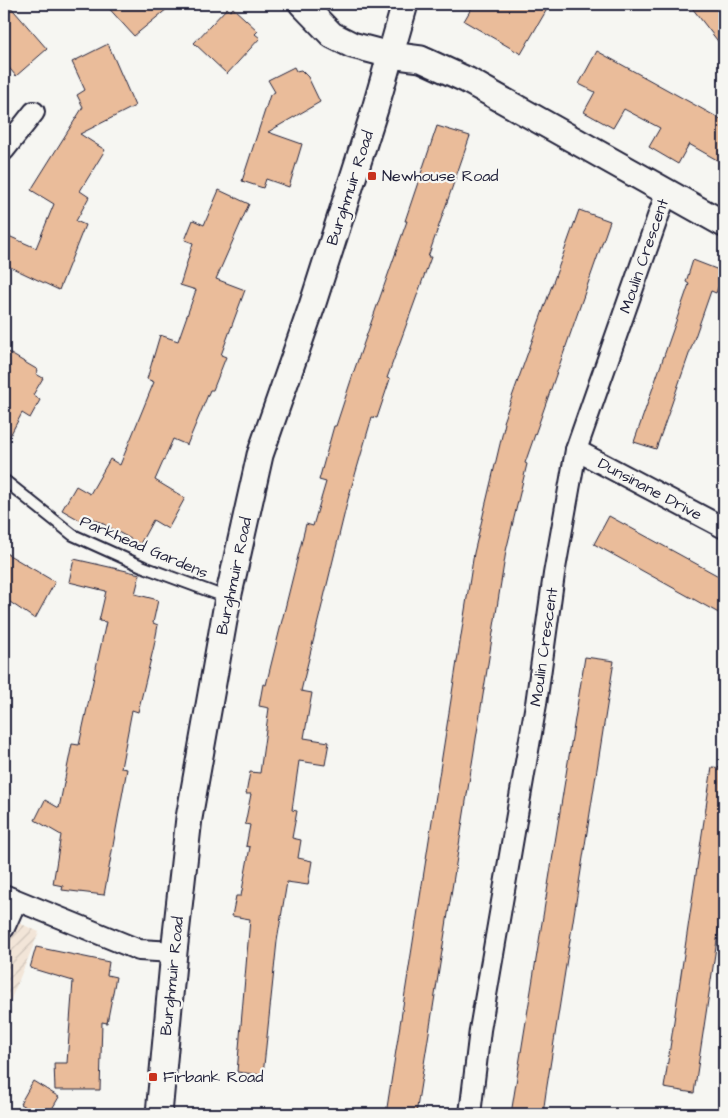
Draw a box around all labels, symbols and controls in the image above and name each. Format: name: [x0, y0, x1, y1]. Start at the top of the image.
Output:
street label: Burghmuir Road: [321, 128, 380, 249]
place label: Newhouse Road: [382, 165, 499, 187]
marker: Newhouse Road: [366, 170, 378, 182]
street label: Moulin Crescent: [614, 195, 674, 316]
street label: Dunsinane Drive: [594, 452, 706, 526]
street label: Parkhead Gardens: [77, 510, 211, 584]
street label: Burghmuir Road: [211, 515, 258, 637]
street label: Moulin Crescent: [525, 586, 563, 708]
street label: Burghmuir Road: [155, 915, 190, 1037]
place label: Firbank Road: [163, 1066, 263, 1088]
marker: Firbank Road: [147, 1071, 159, 1083]

